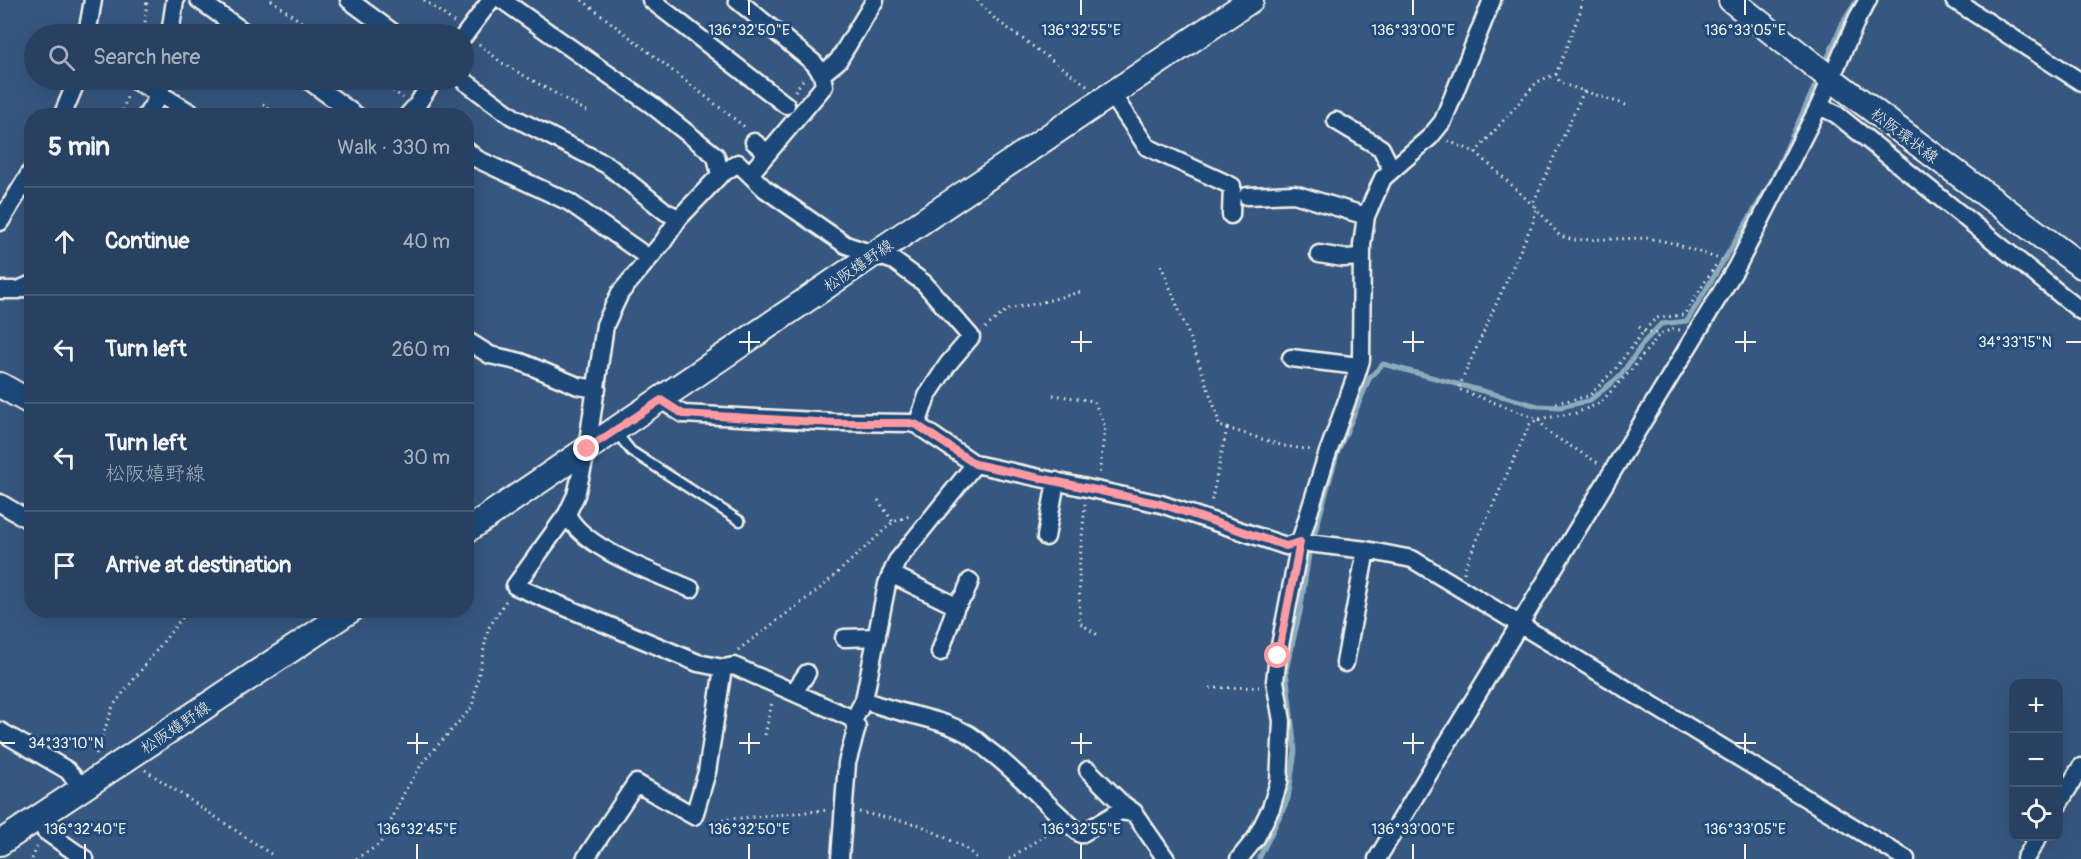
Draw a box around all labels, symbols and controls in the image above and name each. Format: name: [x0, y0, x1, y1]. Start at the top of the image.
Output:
text: 136°32'50"E: [708, 21, 790, 40]
text: 136°32'55"E: [1041, 21, 1121, 40]
text: 136°33'00"E: [1371, 21, 1455, 40]
text: 136°33'05"E: [1704, 21, 1786, 40]
search box: [24, 24, 474, 90]
icon: search: [45, 41, 78, 74]
text: Search here: [93, 43, 200, 71]
street label: 松阪環状線: [1866, 104, 1942, 168]
text: 5 min: [48, 131, 110, 163]
text: Walk · 330 m: [337, 135, 450, 160]
icon: ahead: [48, 225, 81, 258]
text: Continue: [105, 227, 189, 255]
text: 40 m: [403, 229, 450, 254]
street label: 松阪嬉野線: [820, 235, 897, 296]
icon: left: [48, 333, 81, 366]
text: 34°33'15"N: [1978, 333, 2052, 352]
text: Turn left: [105, 335, 187, 363]
text: 260 m: [391, 337, 450, 362]
text: Turn left: [105, 429, 187, 457]
route end: [573, 435, 599, 461]
icon: left: [48, 441, 81, 474]
text: 30 m: [403, 445, 450, 470]
text: 松阪嬉野線: [105, 461, 205, 486]
icon: arrive: [48, 549, 81, 582]
text: Arrive at destination: [105, 551, 291, 579]
route start: [1264, 642, 1290, 668]
map controls: [2009, 679, 2063, 841]
button: +: [2009, 679, 2063, 733]
street label: 松阪嬉野線: [137, 697, 214, 758]
button: −: [2009, 733, 2063, 787]
text: 34°33'10"N: [28, 734, 104, 753]
button: locate: [2009, 787, 2063, 841]
text: 136°32'40"E: [44, 820, 126, 839]
text: 136°32'45"E: [377, 820, 457, 839]
text: 136°32'50"E: [708, 820, 790, 839]
text: 136°32'55"E: [1041, 820, 1121, 839]
text: 136°33'00"E: [1371, 820, 1455, 839]
text: 136°33'05"E: [1704, 820, 1786, 839]

